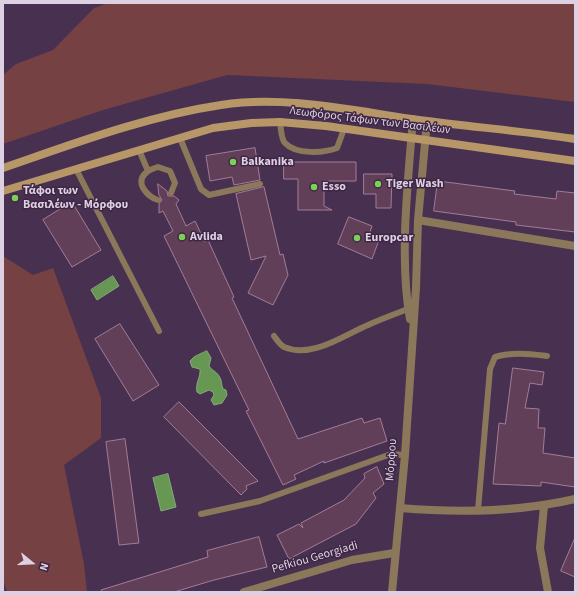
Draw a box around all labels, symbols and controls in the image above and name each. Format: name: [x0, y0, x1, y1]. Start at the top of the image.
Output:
street label: Λεωφόρος Τάφων των Βασιλέων: [289, 104, 451, 138]
place label: Balkanika: [241, 155, 294, 169]
marker: Balkanika: [228, 157, 238, 167]
place label: Tiger Wash: [386, 177, 444, 191]
marker: Tiger Wash: [373, 179, 383, 189]
place label: Esso: [322, 180, 346, 194]
marker: Esso: [309, 182, 319, 192]
place label: Τάφοι των Βασιλέων - Μόρφου: [23, 184, 128, 212]
marker: Τάφοι των Βασιλέων - Μόρφου: [10, 193, 20, 203]
place label: Avlida: [190, 230, 223, 244]
place label: Europcar: [365, 231, 413, 245]
marker: Avlida: [177, 232, 187, 242]
marker: Europcar: [352, 233, 362, 243]
street label: Μόρφου: [383, 438, 401, 482]
street label: Pefkiou Georgiadi: [270, 539, 360, 577]
north arrow: [12, 543, 52, 583]
text: N: [36, 561, 52, 573]

